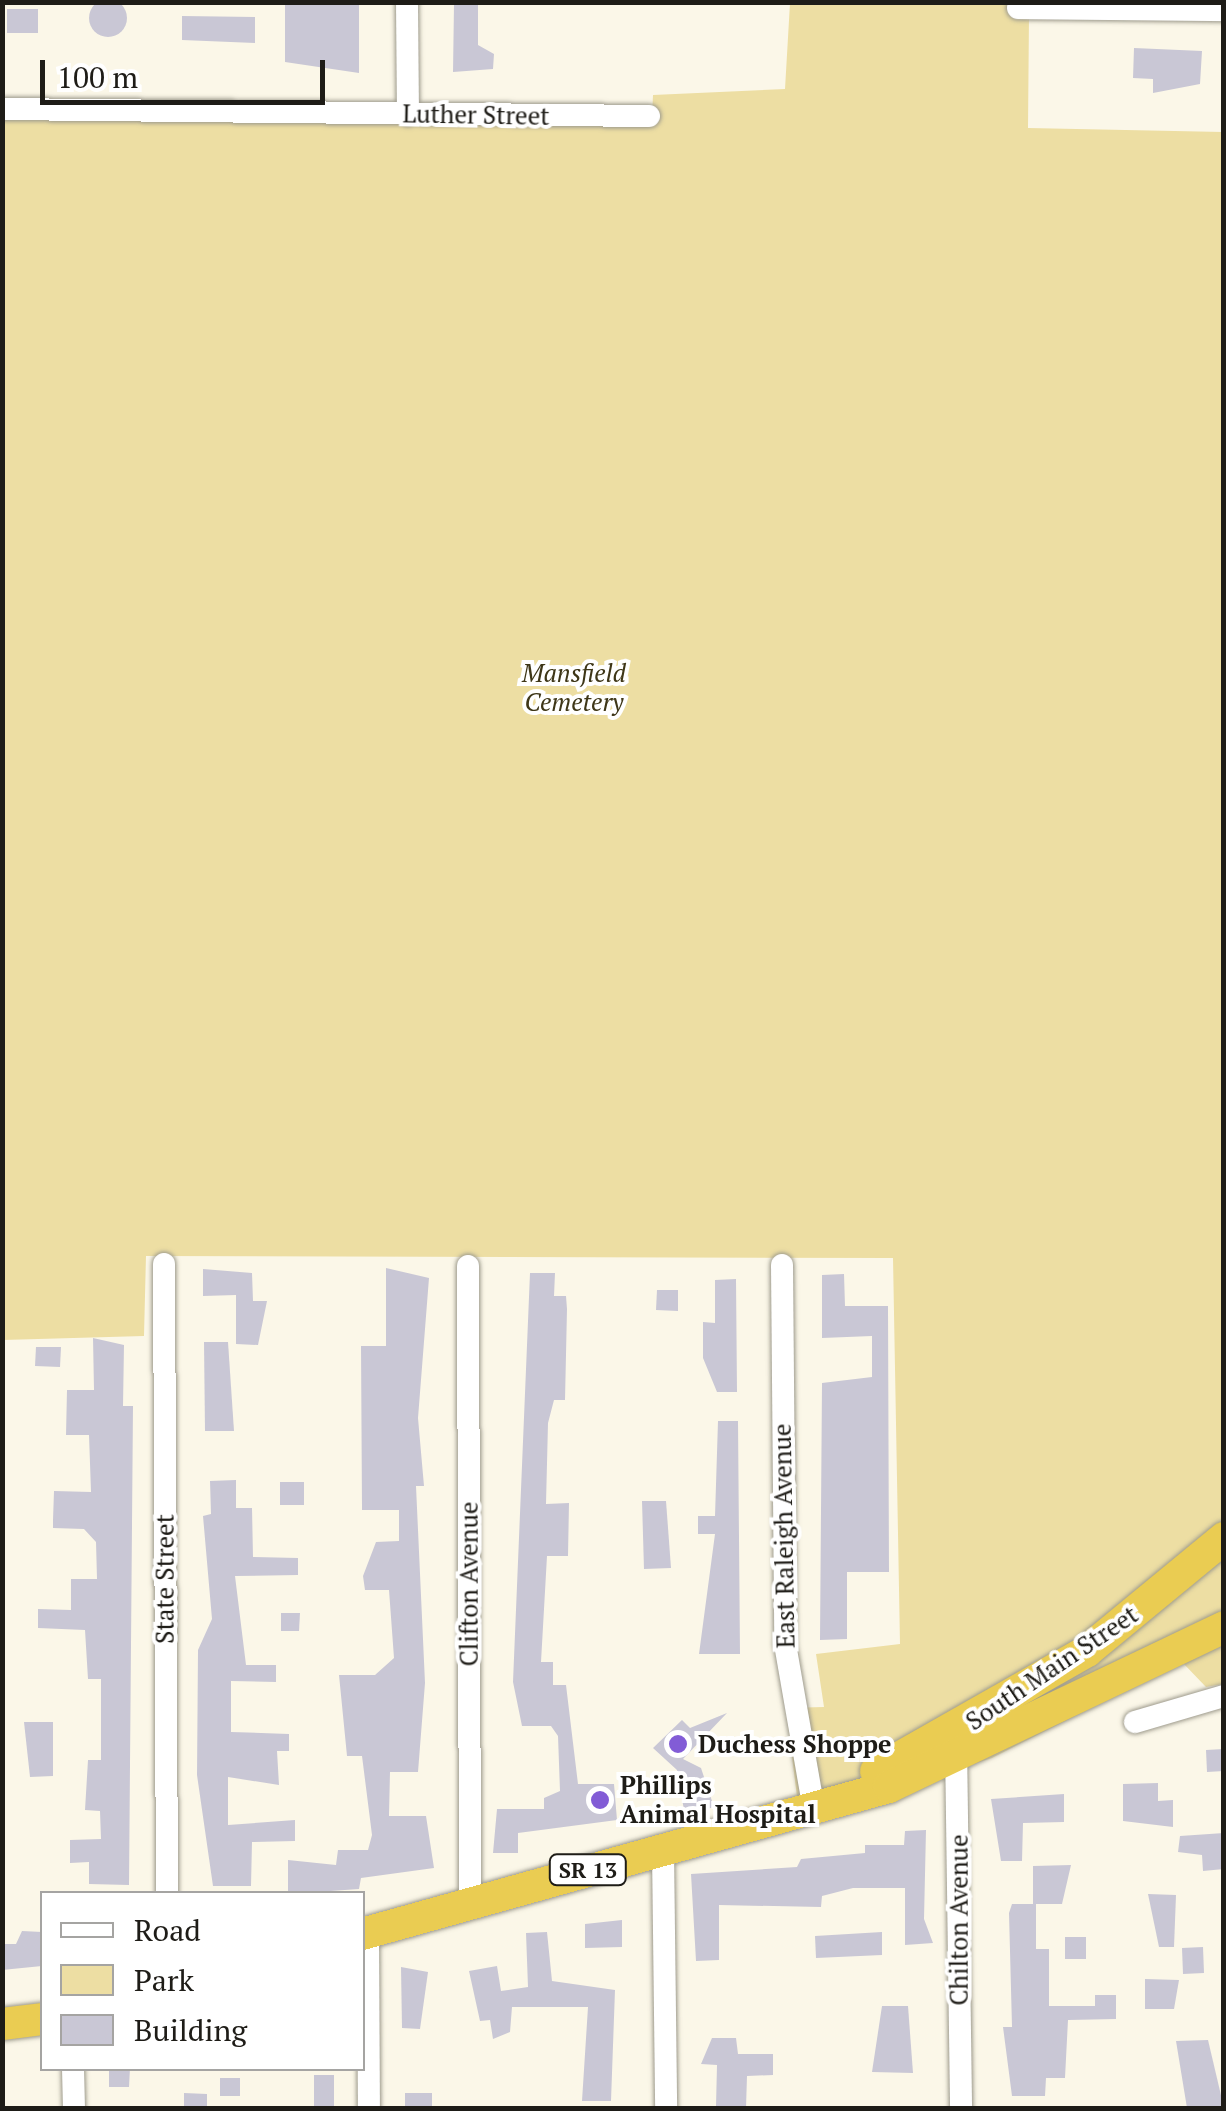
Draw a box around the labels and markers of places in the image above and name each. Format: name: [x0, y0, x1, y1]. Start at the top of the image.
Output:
place label: Duchess Shoppe: [698, 1729, 891, 1759]
marker: Duchess Shoppe: [667, 1733, 689, 1755]
place label: Phillips Animal Hospital: [620, 1771, 816, 1830]
marker: Phillips Animal Hospital: [589, 1789, 611, 1811]

